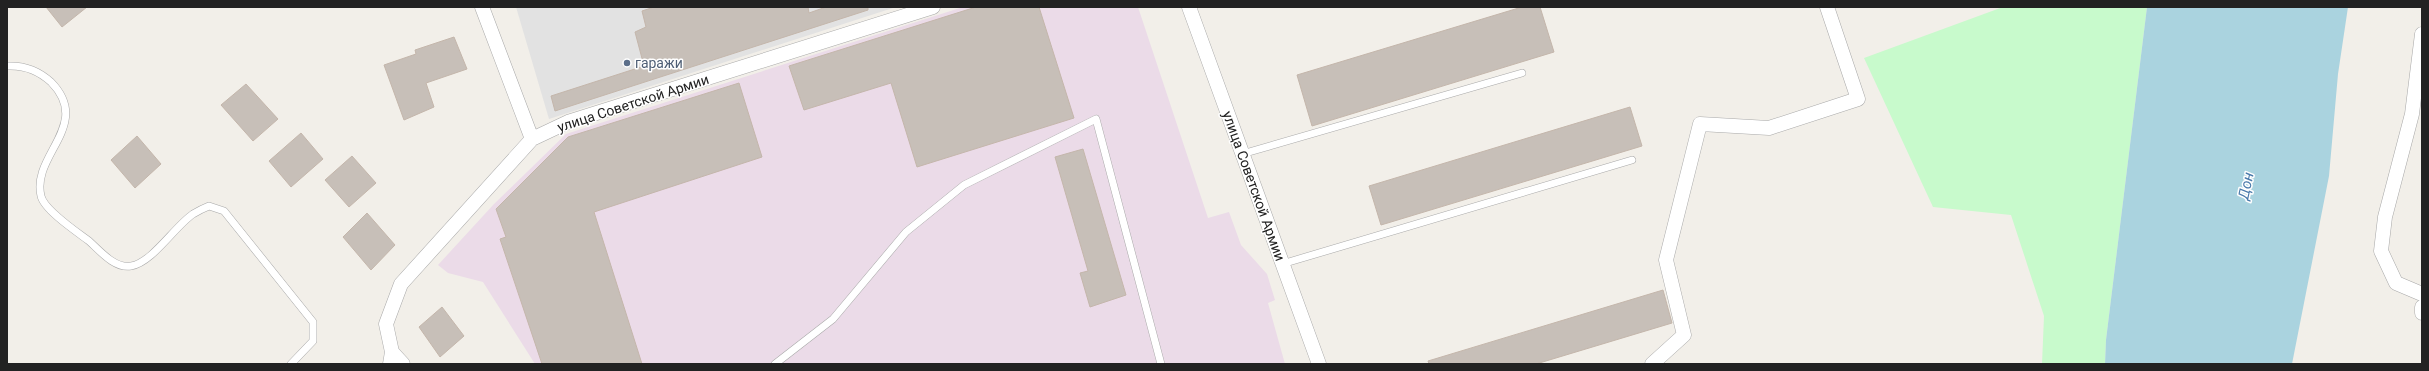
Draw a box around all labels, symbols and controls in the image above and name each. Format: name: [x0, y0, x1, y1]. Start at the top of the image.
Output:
place label: гаражи: [635, 55, 683, 71]
marker: гаражи: [622, 58, 632, 68]
street label: улица Советской Армии: [555, 71, 711, 135]
street label: улица Советской Армии: [1219, 109, 1289, 263]
water label: Дон: [2234, 171, 2258, 202]

